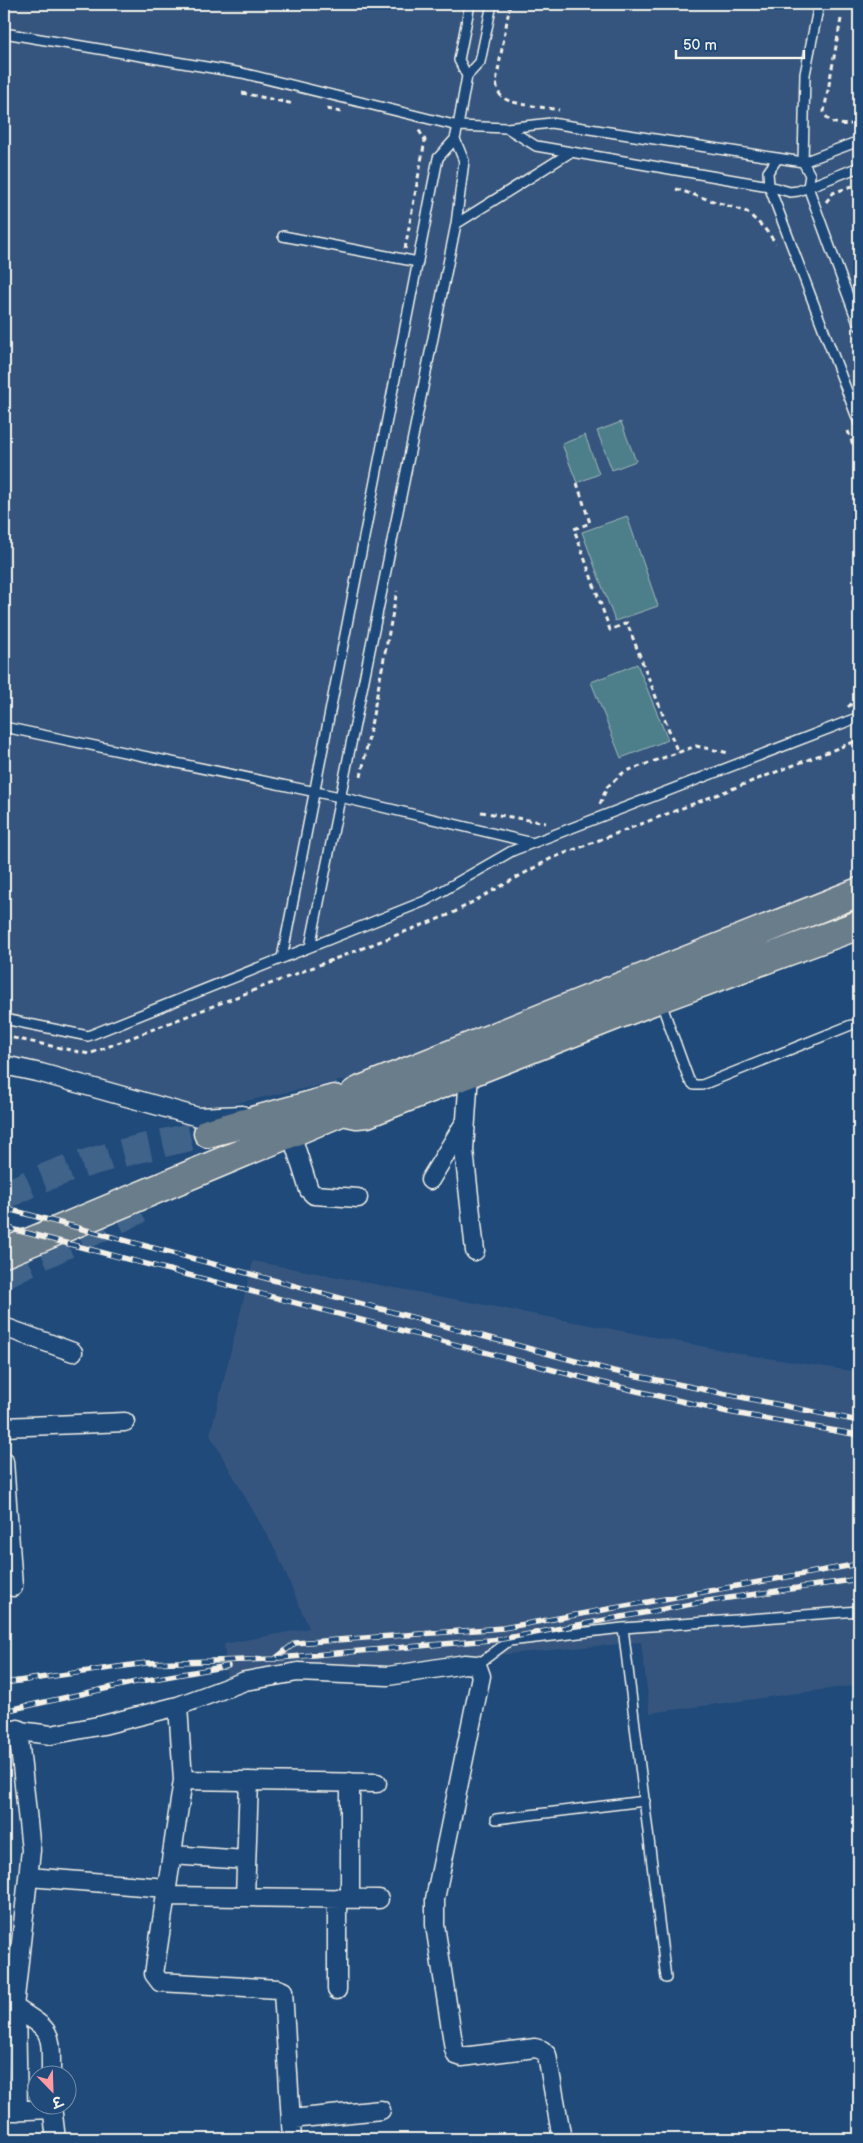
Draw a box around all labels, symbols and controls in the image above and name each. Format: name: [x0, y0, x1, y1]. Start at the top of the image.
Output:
scale bar: [676, 28, 803, 60]
text: 50 m: [683, 36, 717, 55]
north arrow: [28, 2066, 78, 2116]
text: उ: [48, 2091, 66, 2112]

